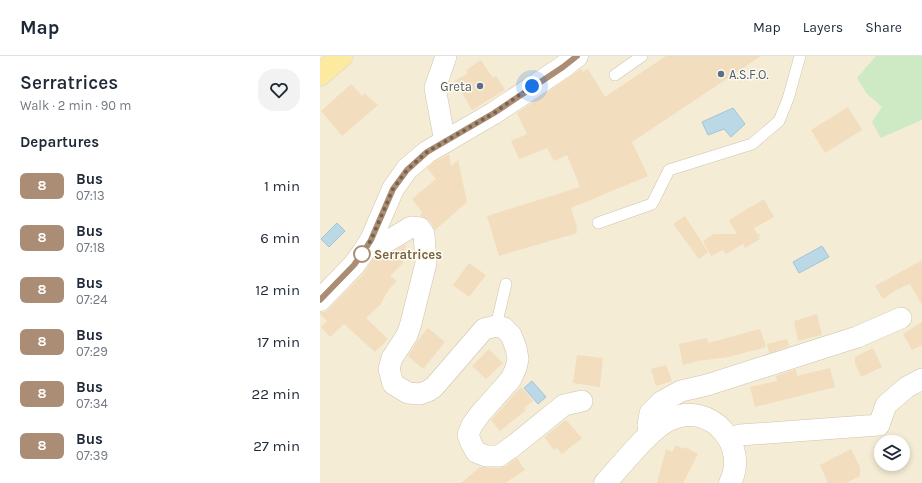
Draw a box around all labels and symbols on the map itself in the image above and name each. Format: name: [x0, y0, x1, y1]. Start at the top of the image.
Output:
place label: A.S.F.O.: [729, 67, 769, 82]
marker: A.S.F.O.: [716, 69, 726, 79]
your location: [522, 76, 542, 96]
place label: Greta: [440, 79, 472, 94]
marker: Greta: [475, 81, 485, 91]
marker: Serratrices: [353, 245, 371, 263]
place label: Serratrices: [374, 247, 442, 262]

